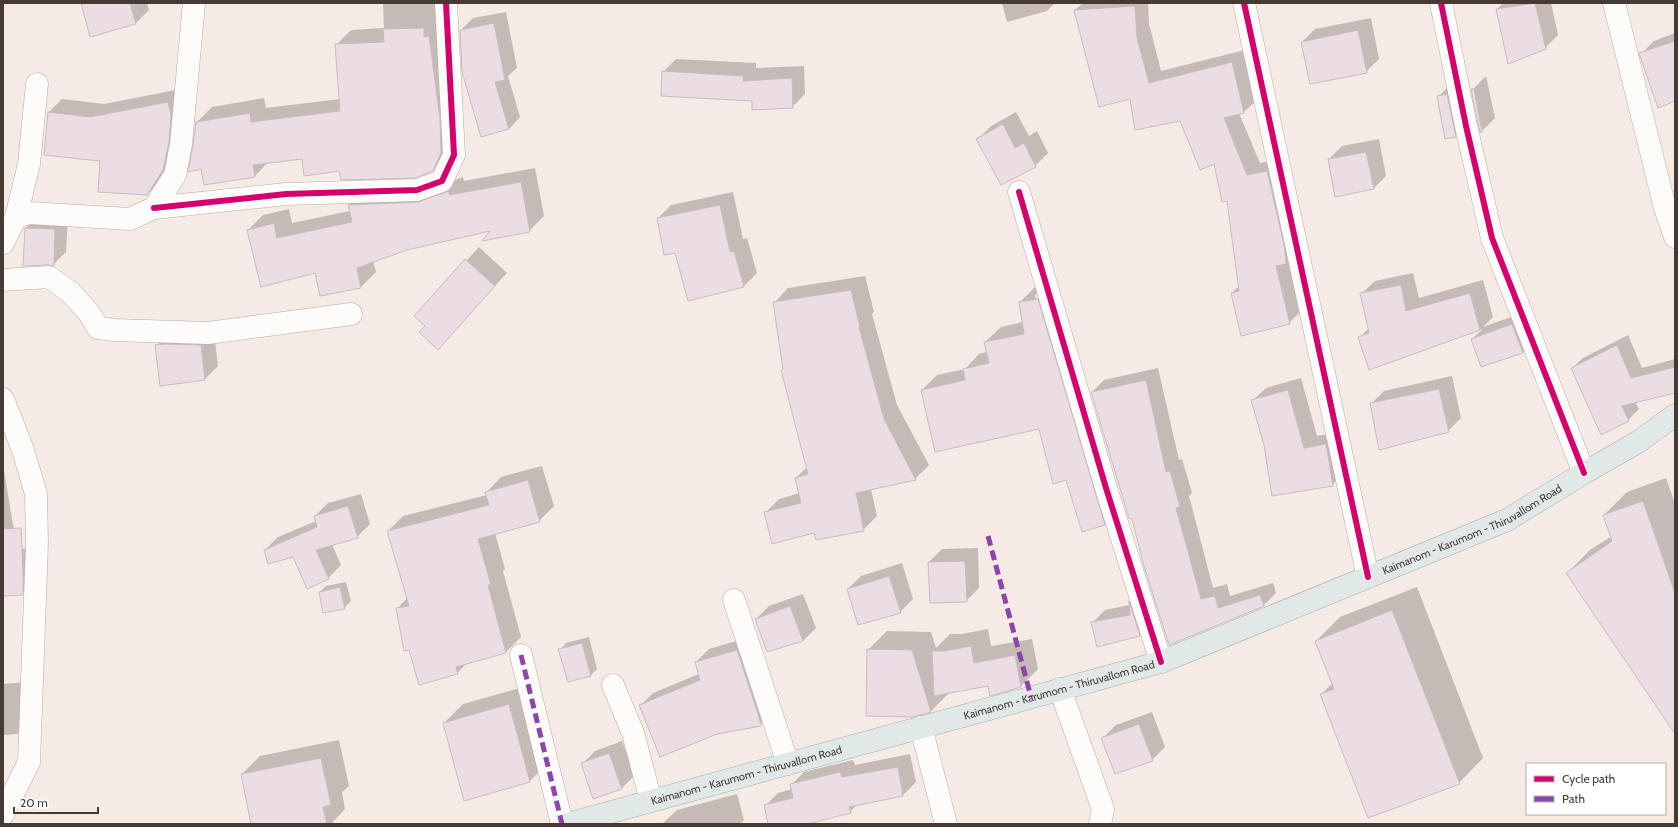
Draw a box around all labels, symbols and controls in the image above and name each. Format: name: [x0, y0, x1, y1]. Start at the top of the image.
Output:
street label: Kaimanom - Karumom - Thiruvallom Road: [1380, 481, 1564, 577]
street label: Kaimanom - Karumom - Thiruvallom Road: [962, 657, 1156, 723]
street label: Kaimanom - Karumom - Thiruvallom Road: [649, 742, 843, 808]
legend: [1526, 763, 1666, 815]
text: Cycle path: [1562, 771, 1615, 786]
scale bar: [14, 789, 98, 815]
text: Path: [1562, 791, 1585, 806]
text: 20 m: [20, 795, 48, 810]

